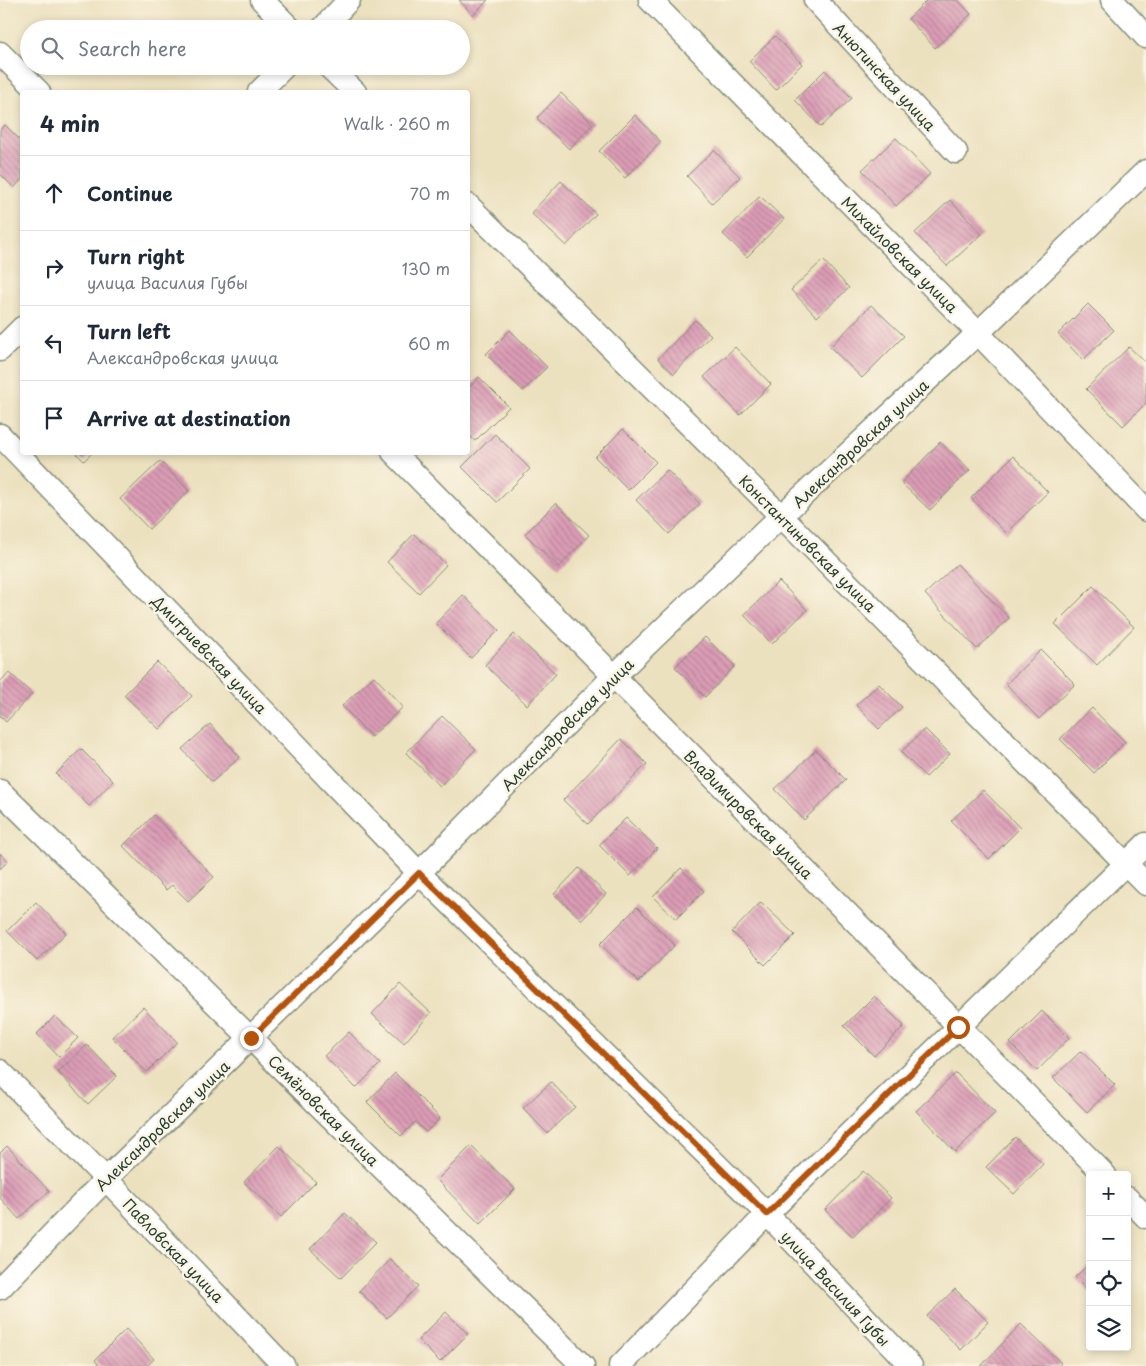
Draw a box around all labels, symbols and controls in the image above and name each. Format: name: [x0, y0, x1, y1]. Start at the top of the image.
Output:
street label: Анютинская улица: [828, 16, 942, 136]
search box: [20, 20, 470, 75]
icon: search: [38, 34, 66, 62]
text: Search here: [78, 34, 187, 62]
text: 4 min: [40, 107, 100, 139]
text: Walk · 260 m: [344, 111, 450, 135]
icon: ahead: [40, 179, 68, 207]
text: Continue: [87, 179, 173, 207]
text: 70 m: [410, 181, 450, 205]
street label: Михайловская улица: [836, 190, 964, 318]
text: Turn right: [87, 242, 185, 270]
icon: right: [40, 254, 68, 282]
text: 130 m: [402, 256, 450, 280]
text: улица Василия Губы: [87, 270, 248, 294]
text: Turn left: [87, 317, 171, 345]
icon: left: [40, 329, 68, 357]
text: 60 m: [408, 331, 450, 355]
text: Александровская улица: [87, 345, 278, 369]
street label: Александровская улица: [787, 373, 934, 513]
icon: arrive: [40, 404, 68, 432]
text: Arrive at destination: [87, 404, 291, 432]
street label: Константиновская улица: [734, 469, 882, 617]
street label: Дмитриевская улица: [146, 589, 273, 719]
street label: Александровская улица: [495, 652, 639, 796]
street label: Владимировская улица: [679, 744, 819, 884]
route start: [947, 1016, 970, 1039]
route end: [240, 1027, 263, 1050]
street label: Семёновская улица: [263, 1049, 385, 1171]
street label: Александровская улица: [90, 1054, 235, 1196]
map controls: [1086, 1171, 1131, 1351]
button: +: [1086, 1171, 1131, 1216]
street label: Павловская улица: [118, 1193, 230, 1308]
button: −: [1086, 1216, 1131, 1261]
street label: улица Василия Губы: [776, 1225, 896, 1351]
button: locate: [1086, 1261, 1131, 1306]
button: layers: [1086, 1306, 1131, 1351]

